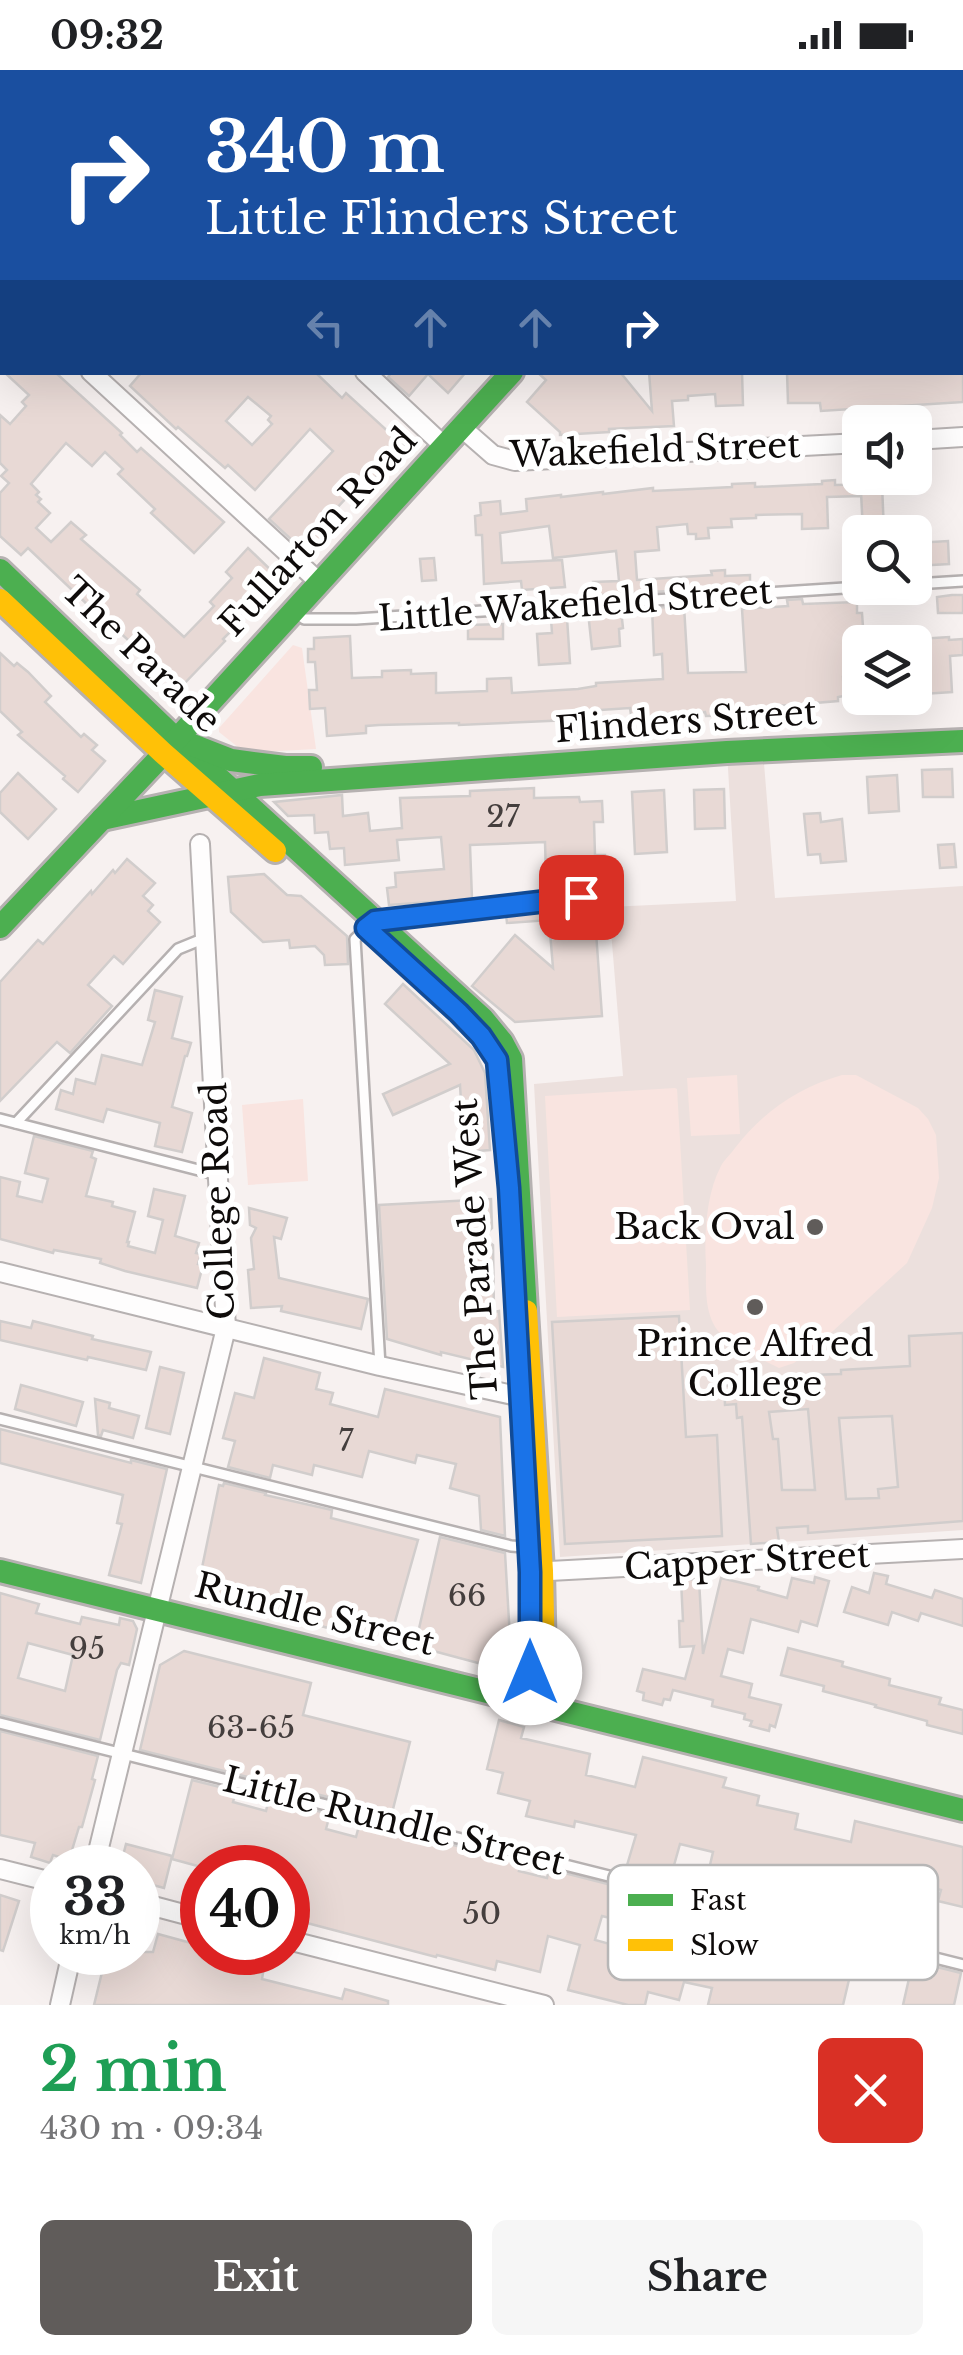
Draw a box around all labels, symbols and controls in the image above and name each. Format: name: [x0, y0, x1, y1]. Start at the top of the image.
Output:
text: 09:32: [50, 12, 164, 59]
text: 340 m: [205, 104, 445, 191]
icon: right: [40, 110, 170, 240]
text: Little Flinders Street: [205, 190, 678, 246]
icon: left: [298, 300, 353, 355]
icon: ahead: [403, 300, 458, 355]
icon: ahead: [508, 300, 563, 355]
icon: right: [613, 300, 668, 355]
map controls: [842, 405, 932, 715]
button: sound: [842, 405, 932, 495]
street label: Fullarton Road: [210, 419, 425, 645]
street label: Wakefield Street: [508, 423, 801, 476]
button: search: [842, 515, 932, 605]
street label: The Parade: [53, 568, 230, 741]
street label: Little Wakefield Street: [377, 569, 773, 640]
button: layers: [842, 625, 932, 715]
street label: Flinders Street: [554, 690, 818, 751]
house number: 27: [486, 798, 521, 835]
pin: [539, 855, 624, 940]
icon: arrive: [554, 870, 609, 925]
street label: College Road: [192, 1081, 243, 1321]
street label: The Parade West: [443, 1097, 506, 1401]
place label: Back Oval: [614, 1205, 795, 1248]
marker: Back Oval: [804, 1216, 826, 1238]
marker: Prince Alfred College: [744, 1296, 766, 1318]
place label: Prince Alfred College: [636, 1322, 874, 1405]
house number: 7: [338, 1422, 354, 1459]
street label: Capper Street: [623, 1533, 871, 1588]
street label: Rundle Street: [191, 1563, 439, 1664]
house number: 66: [448, 1577, 486, 1614]
position arrow: [478, 1621, 582, 1725]
house number: 95: [69, 1630, 105, 1667]
house number: 63-65: [207, 1709, 295, 1746]
street label: Little Rundle Street: [219, 1757, 570, 1884]
speed limit sign: 40: [180, 1845, 310, 1975]
legend: [608, 1865, 938, 1980]
text: 33: [63, 1866, 127, 1929]
text: Fast: [690, 1883, 747, 1918]
house number: 50: [463, 1895, 501, 1932]
text: km/h: [60, 1920, 130, 1951]
text: Slow: [690, 1928, 759, 1963]
text: 2 min: [40, 2033, 227, 2107]
button: close: [818, 2038, 923, 2143]
text: 430 m · 09:34: [40, 2108, 263, 2148]
button: Exit: [40, 2220, 472, 2335]
button: Share: [492, 2220, 923, 2335]

